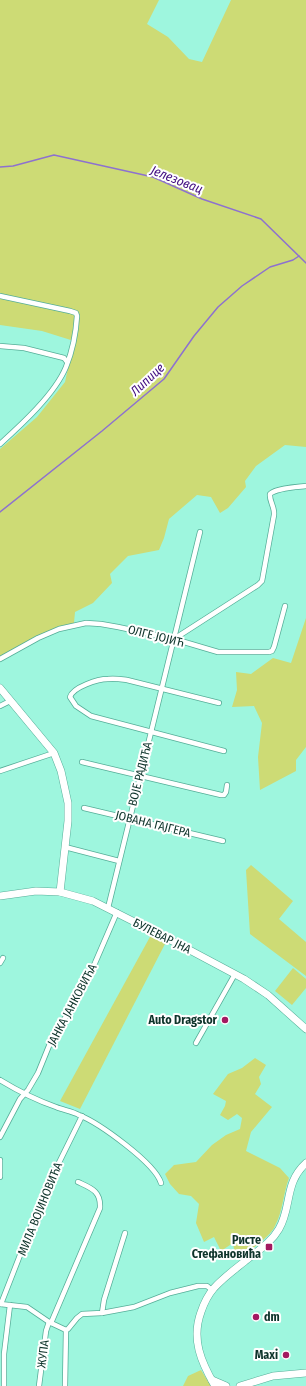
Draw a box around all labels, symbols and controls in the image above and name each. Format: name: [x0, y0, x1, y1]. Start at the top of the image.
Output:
water label: Јелезовац: [148, 162, 205, 197]
water label: Липице: [127, 360, 167, 399]
street label: ОЛГЕ ЈОЈИЋ: [126, 622, 186, 650]
street label: ВОЈЕ РАДИЋА: [125, 740, 155, 808]
street label: ЈОВАНА ГАЈГЕРА: [114, 808, 193, 840]
street label: БУЛЕВАР ЈНА: [131, 915, 194, 957]
street label: ЈАНКА ЈАНКОВИЋА: [44, 961, 100, 1048]
place label: Auto Dragstor: [147, 1013, 218, 1027]
marker: Auto Dragstor: [220, 1015, 230, 1025]
street label: МИЛА ВОЈИНОВИЋА: [15, 1160, 65, 1258]
place label: Ристе Стефановића: [192, 1233, 261, 1261]
marker: Ристе Стефановића: [264, 1242, 274, 1252]
place label: dm: [264, 1310, 280, 1324]
marker: dm: [251, 1312, 261, 1322]
street label: ЖУПА: [34, 1338, 52, 1369]
place label: Maxi: [255, 1348, 278, 1362]
marker: Maxi: [281, 1350, 291, 1360]

